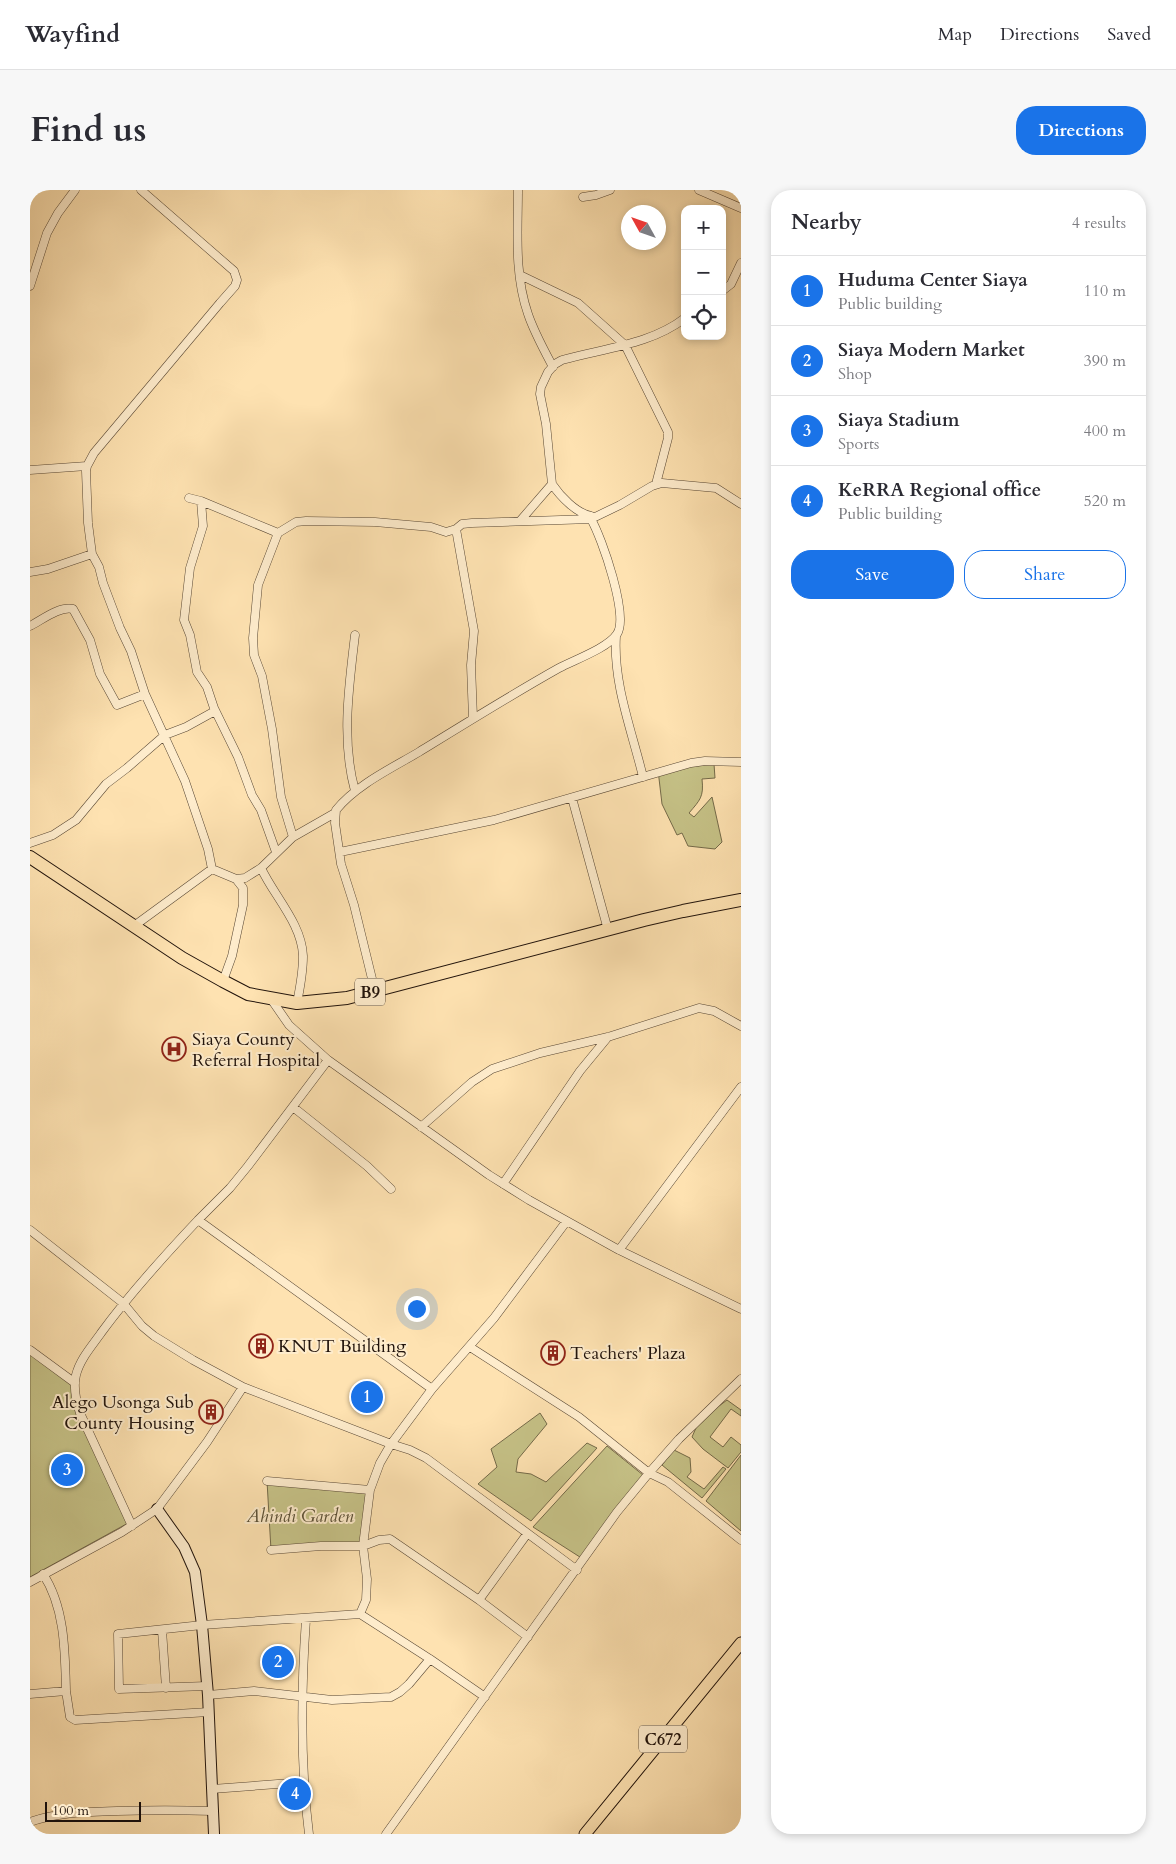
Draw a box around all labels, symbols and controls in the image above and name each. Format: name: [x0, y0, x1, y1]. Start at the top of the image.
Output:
text: Wayfind: [25, 18, 120, 51]
text: Map: [938, 22, 972, 47]
text: Directions: [1000, 22, 1079, 47]
text: Saved: [1107, 22, 1151, 47]
text: Find us: [30, 106, 146, 154]
button: Directions: [1016, 106, 1146, 155]
north arrow: [621, 205, 666, 250]
map controls: [681, 205, 726, 340]
button: +: [681, 205, 726, 250]
text: Nearby: [791, 208, 862, 237]
text: 4 results: [1072, 212, 1126, 234]
button: −: [681, 250, 726, 295]
text: Huduma Center Siaya: [838, 267, 1028, 293]
text: 1: [803, 280, 811, 302]
text: 110 m: [1084, 280, 1126, 302]
text: Public building: [838, 293, 942, 315]
button: locate: [681, 295, 726, 340]
text: Siaya Modern Market: [838, 337, 1025, 363]
text: 2: [803, 350, 811, 372]
text: 390 m: [1084, 350, 1126, 372]
text: Shop: [838, 363, 872, 385]
text: Siaya Stadium: [838, 407, 960, 433]
text: 3: [803, 420, 811, 442]
text: 400 m: [1084, 420, 1126, 442]
text: Sports: [838, 433, 879, 455]
text: KeRRA Regional office: [838, 477, 1041, 503]
text: 4: [803, 490, 811, 512]
text: 520 m: [1084, 490, 1126, 512]
text: Public building: [838, 503, 942, 525]
button: Save: [791, 550, 954, 599]
button: Share: [964, 550, 1126, 599]
road number: B9: [355, 979, 385, 1006]
place label: Siaya County Referral Hospital: [192, 1027, 321, 1073]
hospital icon: Siaya County Referral Hospital: [161, 1036, 187, 1062]
your location: [404, 1296, 430, 1322]
building icon: KNUT Building: [248, 1333, 274, 1359]
place label: KNUT Building: [278, 1334, 407, 1359]
building icon: Teachers' Plaza: [540, 1340, 566, 1366]
place label: Teachers' Plaza: [570, 1341, 686, 1366]
pin: 1: [351, 1378, 383, 1416]
place label: Alego Usonga Sub County Housing: [52, 1390, 195, 1436]
building icon: Alego Usonga Sub County Housing: [198, 1399, 224, 1425]
pin: 3: [51, 1451, 83, 1489]
park label: Ahindi Garden: [245, 1504, 354, 1529]
pin: 2: [262, 1643, 294, 1681]
road number: C672: [639, 1726, 687, 1752]
pin: 4: [279, 1775, 311, 1813]
scale bar: [45, 1799, 141, 1822]
text: 100 m: [52, 1801, 89, 1820]

